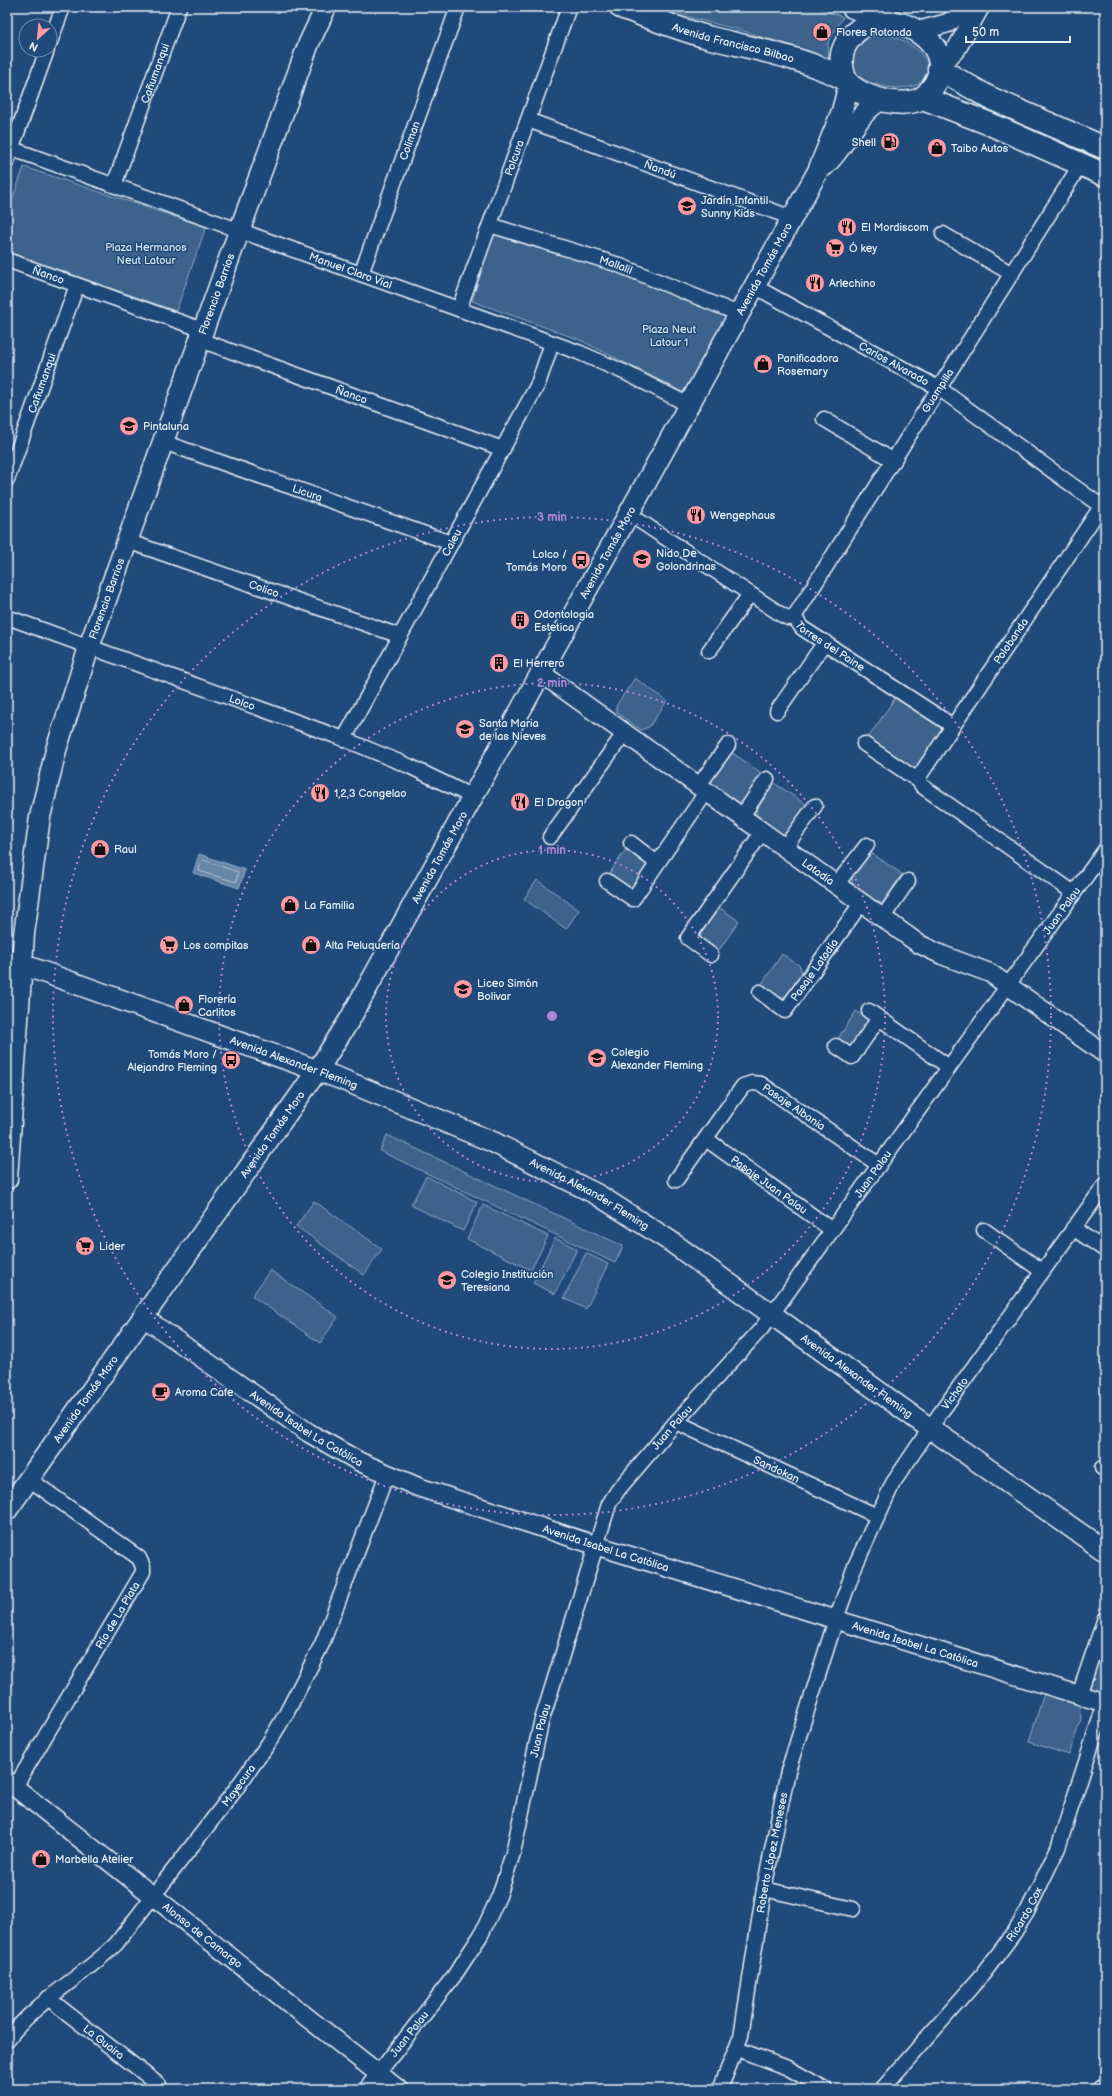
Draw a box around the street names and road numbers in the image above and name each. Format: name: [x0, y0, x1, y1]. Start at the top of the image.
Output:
street label: Avenida Francisco Bilbao: [671, 21, 796, 66]
street label: Cañumanqui: [138, 42, 172, 105]
street label: Coliman: [397, 119, 423, 162]
street label: Polcura: [502, 138, 527, 178]
street label: Ñandú: [642, 158, 678, 181]
street label: Avenida Tomás Moro: [734, 221, 795, 317]
street label: Manuel Claro Vial: [307, 250, 394, 292]
street label: Florencio Barrios: [196, 251, 238, 337]
street label: Mallalil: [598, 253, 634, 277]
street label: Ñanco: [31, 264, 66, 287]
street label: Carlos Alvarado: [856, 339, 931, 389]
street label: Cañumanqui: [25, 351, 59, 415]
street label: Guampilla: [919, 366, 957, 415]
street label: Ñanco: [334, 383, 369, 407]
street label: Licura: [290, 482, 324, 504]
street label: Avenida Tomás Moro: [577, 504, 639, 601]
street label: Caleu: [439, 527, 465, 559]
street label: Florencio Barrios: [86, 556, 128, 641]
street label: Colico: [247, 578, 281, 600]
street label: Polobanda: [991, 616, 1031, 667]
street label: Torres del Paine: [792, 619, 868, 674]
street label: Lolco: [227, 692, 257, 713]
street label: Avenida Tomás Moro: [409, 809, 470, 906]
street label: Latadía: [799, 856, 837, 888]
street label: Juan Palau: [1041, 885, 1083, 937]
street label: Pasaje Latadía: [788, 936, 841, 1004]
street label: Avenida Alexander Fleming: [228, 1034, 359, 1092]
street label: Pasaje Albania: [760, 1081, 828, 1133]
street label: Avenida Tomás Moro: [238, 1089, 308, 1181]
street label: Juan Palau: [852, 1148, 894, 1200]
street label: Pasaje Juan Palau: [728, 1153, 810, 1217]
street label: Avenida Alexander Fleming: [527, 1156, 651, 1233]
street label: Avenida Alexander Fleming: [798, 1332, 915, 1421]
street label: Avenida Tomás Moro: [51, 1353, 121, 1445]
street label: Vichato: [939, 1375, 971, 1412]
street label: Avenida Isabel La Católica: [247, 1388, 365, 1469]
street label: Juan Palau: [649, 1403, 695, 1453]
street label: Sandokan: [751, 1453, 801, 1486]
street label: Avenida Isabel La Católica: [541, 1522, 670, 1575]
street label: Río de La Plata: [93, 1580, 143, 1651]
street label: Avenida Isabel La Católica: [850, 1619, 980, 1670]
street label: Juan Palau: [528, 1702, 554, 1759]
street label: Mayecura: [219, 1762, 258, 1809]
street label: Roberto López Meneses: [754, 1791, 791, 1914]
street label: Ricardo Cox: [1004, 1885, 1045, 1944]
street label: Alonso de Camargo: [160, 1900, 245, 1971]
street label: Juan Palau: [387, 2008, 431, 2060]
street label: La Guaira: [81, 2022, 127, 2062]

